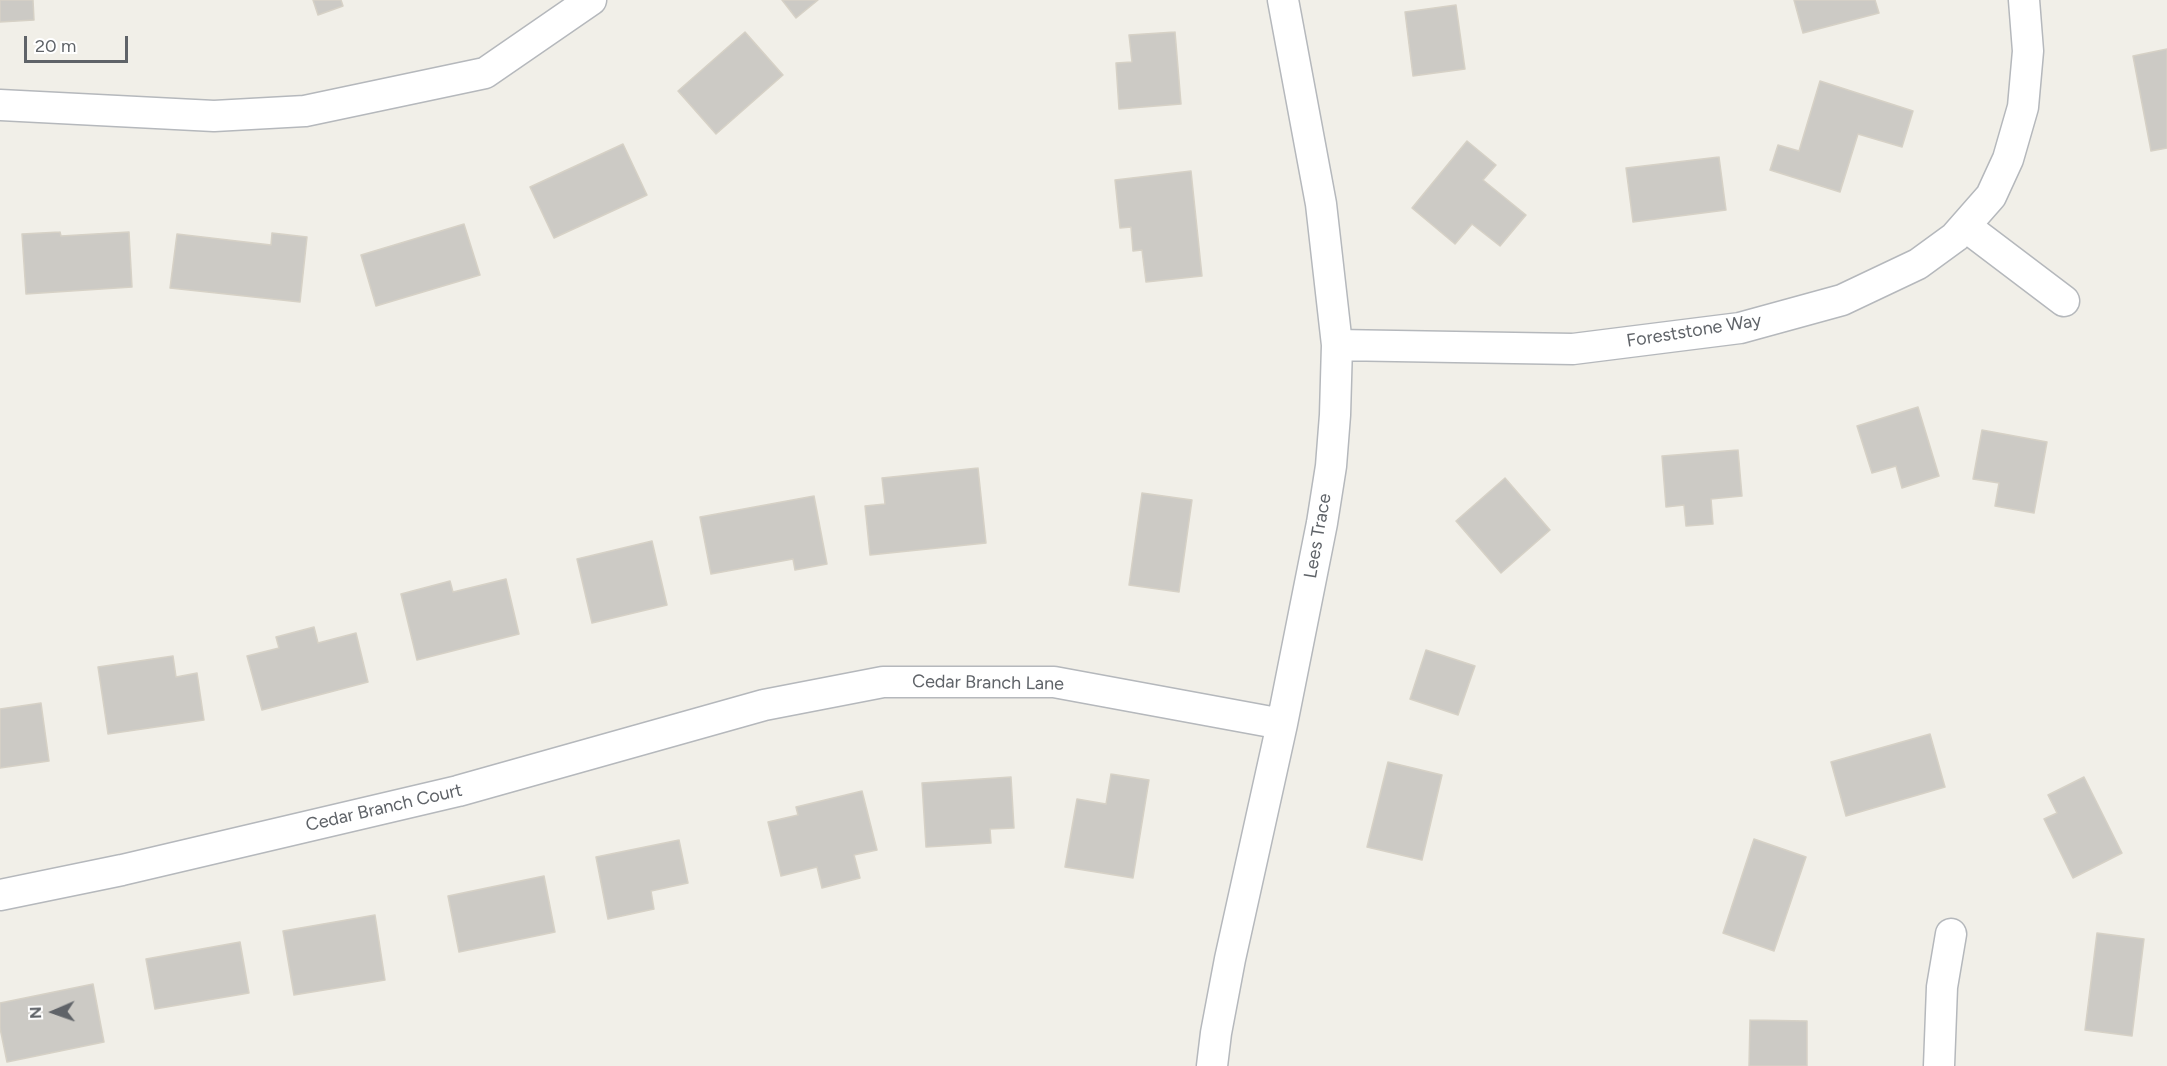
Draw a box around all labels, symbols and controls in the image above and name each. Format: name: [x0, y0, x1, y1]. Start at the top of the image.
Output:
scale bar: [27, 24, 130, 62]
text: 20 m: [35, 35, 76, 57]
street label: Foreststone Way: [1625, 310, 1763, 352]
street label: Lees Trace: [1300, 492, 1336, 580]
street label: Cedar Branch Lane: [912, 671, 1064, 695]
street label: Cedar Branch Court: [304, 779, 464, 837]
north arrow: [24, 982, 84, 1042]
text: N: [26, 1006, 45, 1019]

